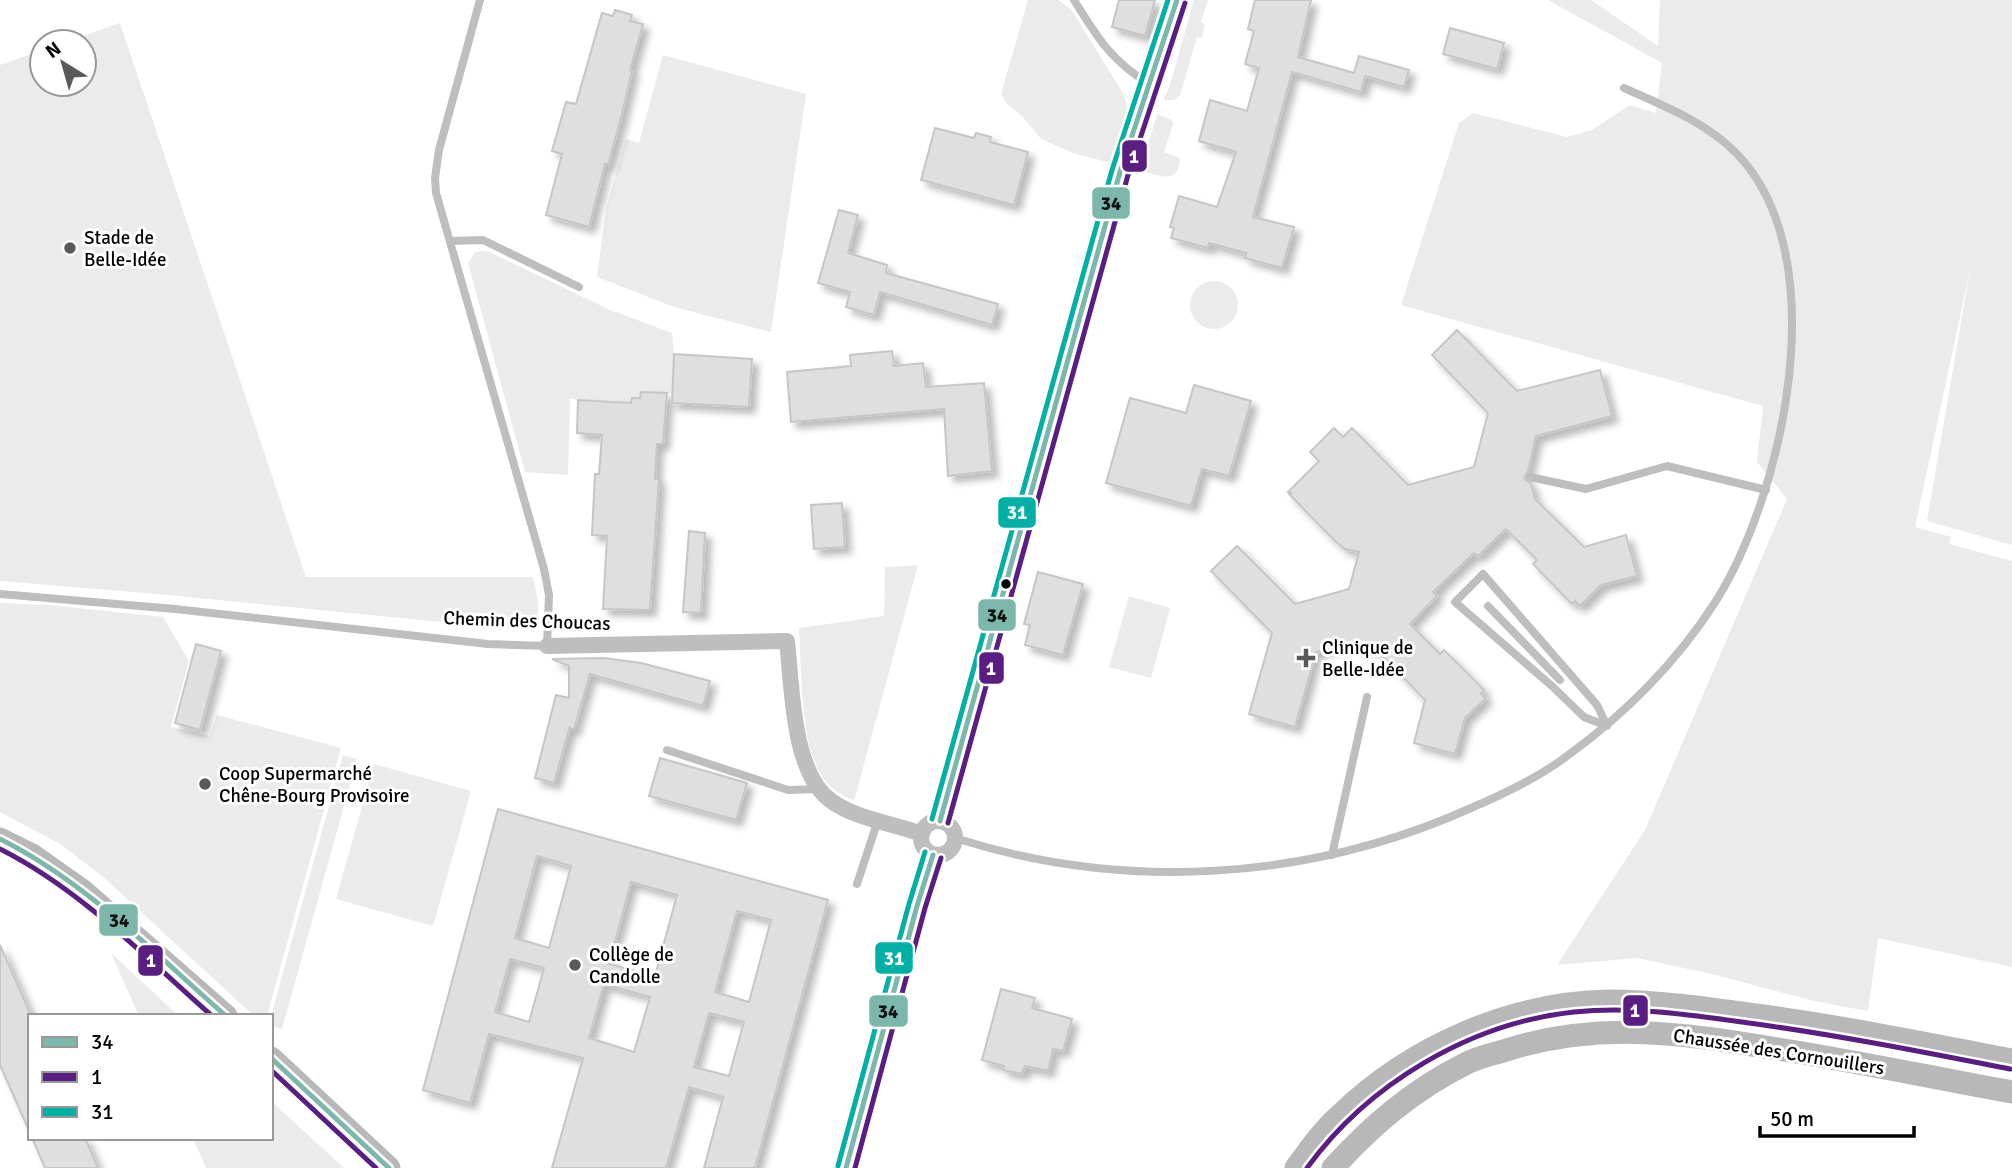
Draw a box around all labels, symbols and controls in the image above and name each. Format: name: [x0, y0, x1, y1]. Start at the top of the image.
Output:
north arrow: [28, 28, 98, 98]
text: N: [41, 37, 66, 64]
line badge: 1: [1121, 139, 1148, 173]
text: 1: [1129, 145, 1139, 169]
line badge: 34: [1091, 186, 1131, 220]
text: 34: [1101, 192, 1121, 216]
place label: Stade de Belle-Idée: [84, 226, 167, 272]
marker: Stade de Belle-Idée: [62, 240, 78, 256]
line badge: 31: [997, 496, 1037, 529]
text: 31: [1007, 501, 1027, 525]
unlabelled marker: [999, 577, 1013, 591]
line badge: 34: [977, 598, 1017, 632]
text: 34: [987, 604, 1007, 628]
street label: Chemin des Choucas: [443, 606, 611, 636]
place label: Clinique de Belle-Idée: [1322, 636, 1413, 682]
marker: Clinique de Belle-Idée: [1296, 648, 1316, 668]
line badge: 1: [978, 651, 1005, 685]
text: 1: [986, 657, 996, 681]
place label: Coop Supermarché Chêne-Bourg Provisoire: [219, 762, 410, 808]
marker: Coop Supermarché Chêne-Bourg Provisoire: [197, 776, 213, 792]
line badge: 34: [98, 903, 139, 937]
text: 34: [109, 909, 129, 933]
line badge: 31: [874, 941, 914, 975]
place label: Collège de Candolle: [589, 943, 674, 989]
line badge: 1: [137, 944, 164, 977]
text: 31: [884, 947, 904, 971]
text: 1: [146, 949, 156, 973]
marker: Collège de Candolle: [567, 957, 583, 973]
line badge: 34: [868, 994, 909, 1028]
line badge: 1: [1622, 994, 1649, 1027]
text: 1: [1630, 999, 1640, 1023]
text: 34: [878, 1000, 898, 1024]
legend: [28, 1014, 273, 1140]
street label: Chaussée des Cornouillers: [1672, 1023, 1886, 1081]
text: 34: [91, 1029, 114, 1055]
text: 1: [91, 1064, 102, 1090]
scale bar: [1760, 1094, 1914, 1138]
text: 31: [91, 1099, 114, 1125]
text: 50 m: [1770, 1106, 1814, 1132]

